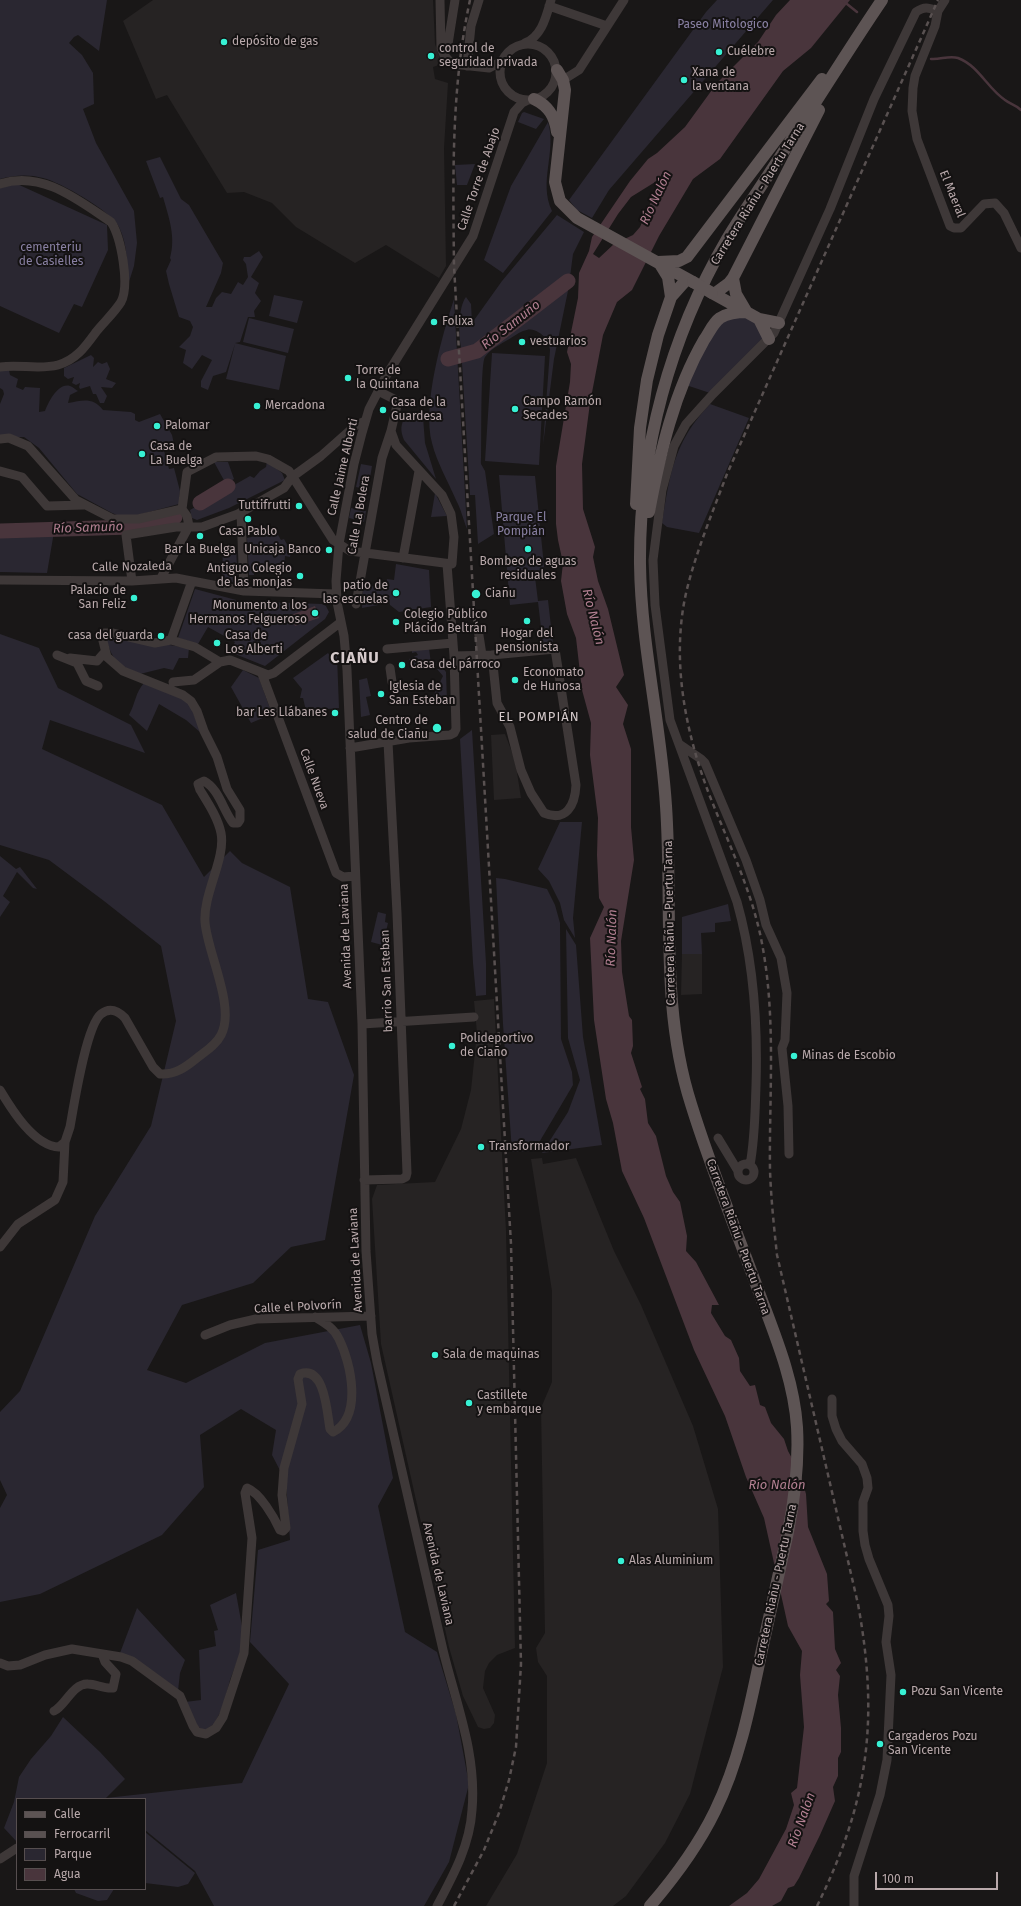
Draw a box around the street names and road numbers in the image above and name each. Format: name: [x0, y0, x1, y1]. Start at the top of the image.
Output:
street label: Carretera Riañu - Puertu Tarna: [708, 120, 808, 268]
street label: Calle Torre de Abajo: [455, 125, 503, 233]
street label: El Maeral: [936, 168, 968, 220]
street label: Calle Jaime Alberti: [325, 417, 361, 517]
street label: Calle La Bolera: [345, 474, 373, 556]
street label: Calle Nozaleda: [92, 559, 172, 575]
street label: Calle Nueva: [296, 747, 332, 811]
street label: Carretera Riañu - Puertu Tarna: [661, 840, 679, 1006]
street label: Avenida de Laviana: [337, 883, 355, 989]
street label: barrio San Esteban: [378, 929, 396, 1033]
street label: Carretera Riañu - Puertu Tarna: [703, 1157, 773, 1317]
street label: Avenida de Laviana: [346, 1207, 366, 1313]
street label: Calle el Polvorín: [254, 1298, 342, 1316]
street label: Carretera Riañu - Puertu Tarna: [752, 1503, 800, 1667]
street label: Avenida de Laviana: [419, 1521, 457, 1627]

